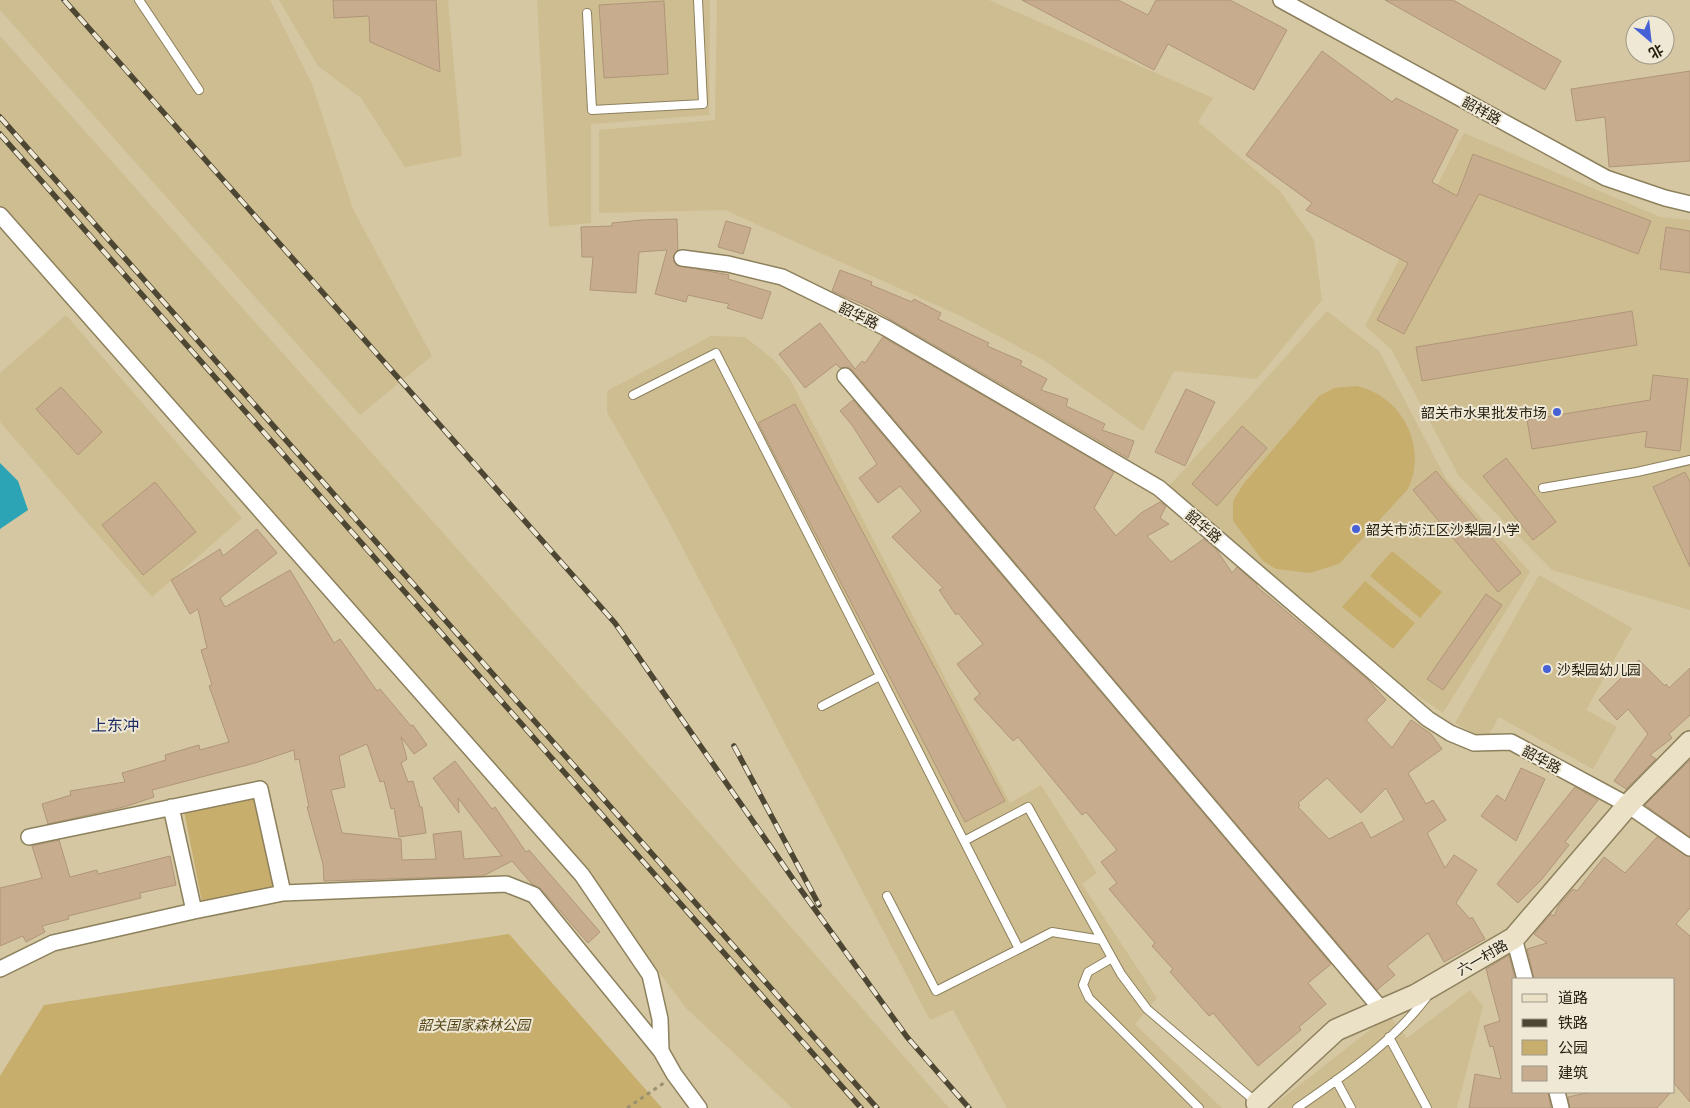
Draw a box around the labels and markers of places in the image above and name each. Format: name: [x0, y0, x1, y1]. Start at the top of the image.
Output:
place label: 韶关市水果批发市场: [1421, 403, 1547, 422]
marker: 韶关市水果批发市场: [1551, 406, 1563, 418]
place label: 韶关市浈江区沙梨园小学: [1366, 520, 1520, 539]
marker: 韶关市浈江区沙梨园小学: [1350, 523, 1362, 535]
place label: 沙梨园幼儿园: [1557, 660, 1641, 679]
marker: 沙梨园幼儿园: [1541, 663, 1553, 675]

